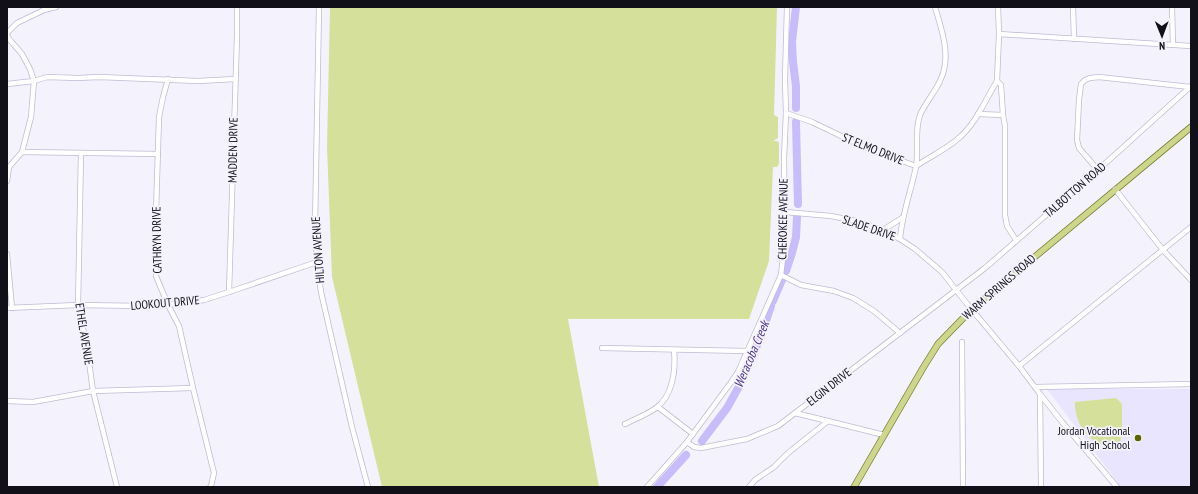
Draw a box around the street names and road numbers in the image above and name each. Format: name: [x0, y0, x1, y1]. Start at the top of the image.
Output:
street label: MADDEN DRIVE: [224, 117, 241, 183]
street label: ST ELMO DRIVE: [840, 129, 906, 168]
street label: TALBOTTON ROAD: [1041, 159, 1109, 221]
street label: CHEROKEE AVENUE: [774, 178, 791, 260]
street label: CATHRYN DRIVE: [148, 206, 165, 274]
street label: SLADE DRIVE: [841, 211, 898, 244]
street label: HILTON AVENUE: [308, 216, 327, 284]
street label: WARM SPRINGS ROAD: [959, 251, 1038, 323]
street label: LOOKOUT DRIVE: [130, 292, 200, 313]
street label: ETHEL AVENUE: [72, 302, 97, 366]
street label: ELGIN DRIVE: [803, 364, 854, 409]

